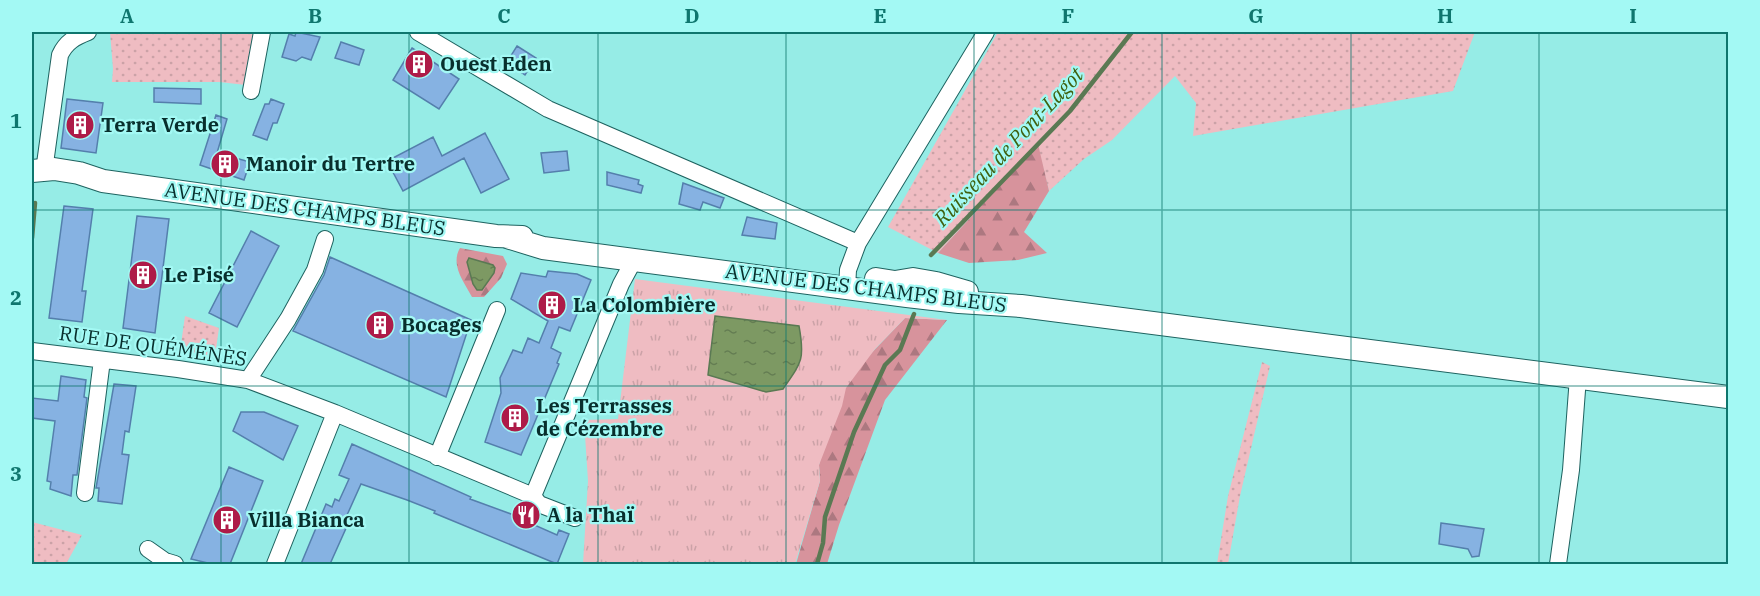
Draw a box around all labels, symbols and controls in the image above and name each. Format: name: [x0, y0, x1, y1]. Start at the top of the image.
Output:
text: A: [120, 2, 134, 29]
text: B: [308, 2, 322, 29]
text: C: [497, 2, 511, 29]
text: D: [684, 2, 700, 29]
text: E: [873, 2, 887, 29]
text: F: [1062, 2, 1074, 29]
text: G: [1248, 2, 1264, 29]
text: H: [1437, 2, 1453, 29]
text: I: [1629, 2, 1637, 29]
building icon: Ouest Eden: [403, 48, 435, 80]
place label: Ouest Eden: [440, 50, 552, 77]
water label: Ruisseau de Pont-Lagot: [927, 60, 1090, 232]
text: 1: [10, 107, 22, 134]
building icon: Terra Verde: [64, 109, 96, 141]
place label: Terra Verde: [101, 111, 219, 138]
building icon: Manoir du Tertre: [209, 148, 241, 180]
place label: Manoir du Tertre: [246, 150, 415, 177]
street label: AVENUE DES CHAMPS BLEUS: [163, 175, 447, 242]
street label: AVENUE DES CHAMPS BLEUS: [724, 257, 1008, 318]
building icon: Le Pisé: [127, 259, 159, 291]
place label: Le Pisé: [164, 261, 234, 288]
text: 2: [10, 284, 22, 311]
building icon: La Colombière: [536, 289, 568, 321]
place label: La Colombière: [573, 291, 716, 318]
building icon: Bocages: [364, 309, 396, 341]
place label: Bocages: [401, 311, 482, 338]
street label: RUE DE QUÉMÉNÈS: [58, 319, 249, 372]
place label: Les Terrasses de Cézembre: [536, 392, 672, 442]
building icon: Les Terrasses de Cézembre: [499, 402, 531, 434]
text: 3: [10, 460, 22, 487]
restaurant icon: A la Thaï: [510, 499, 542, 531]
place label: A la Thaï: [547, 501, 635, 528]
building icon: Villa Bianca: [211, 504, 243, 536]
place label: Villa Bianca: [248, 506, 365, 533]

